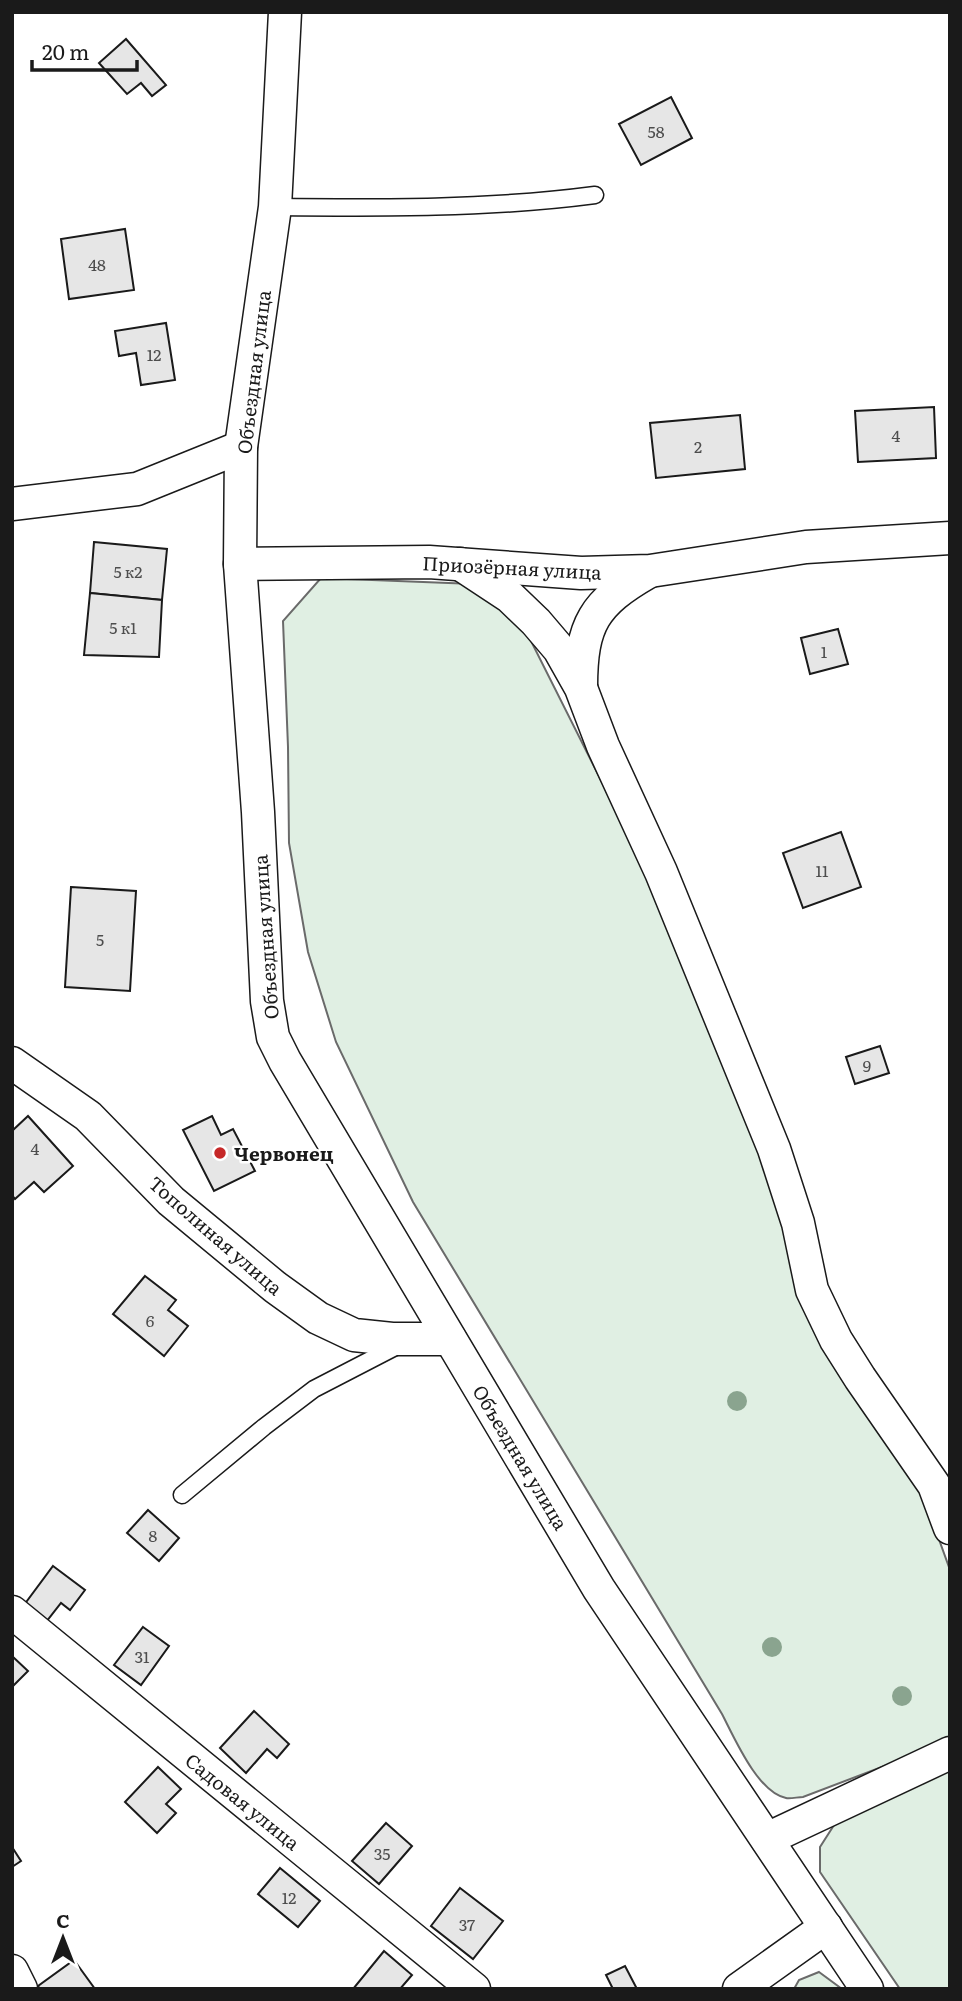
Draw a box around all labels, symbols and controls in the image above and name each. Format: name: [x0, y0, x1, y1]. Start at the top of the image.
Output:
scale bar: [32, 28, 136, 72]
text: 20 m: [42, 35, 89, 66]
house number: 58: [648, 119, 665, 143]
house number: 48: [88, 252, 106, 276]
street label: Объездная улица: [229, 288, 277, 456]
house number: 12: [147, 342, 161, 366]
house number: 4: [892, 423, 901, 447]
house number: 2: [694, 434, 702, 458]
street label: Приозёрная улица: [422, 548, 603, 586]
house number: 5 к2: [114, 559, 142, 583]
house number: 5 к1: [109, 615, 137, 639]
house number: 1: [821, 639, 828, 663]
street label: Объездная улица: [245, 853, 285, 1020]
house number: 11: [815, 858, 829, 882]
house number: 5: [96, 927, 104, 951]
house number: 9: [863, 1053, 871, 1077]
house number: 4: [31, 1136, 40, 1160]
place label: Червонец: [234, 1139, 334, 1167]
marker: Червонец: [212, 1145, 228, 1161]
street label: Тополиная улица: [143, 1169, 290, 1302]
house number: 6: [146, 1308, 155, 1332]
street label: Объездная улица: [467, 1379, 576, 1536]
house number: 8: [149, 1523, 158, 1547]
house number: 31: [134, 1644, 150, 1668]
street label: Садовая улица: [180, 1746, 307, 1857]
house number: 35: [374, 1841, 390, 1865]
house number: 12: [282, 1885, 296, 1909]
north arrow: [28, 1903, 98, 1973]
text: С: [56, 1906, 70, 1934]
house number: 37: [459, 1912, 475, 1936]

